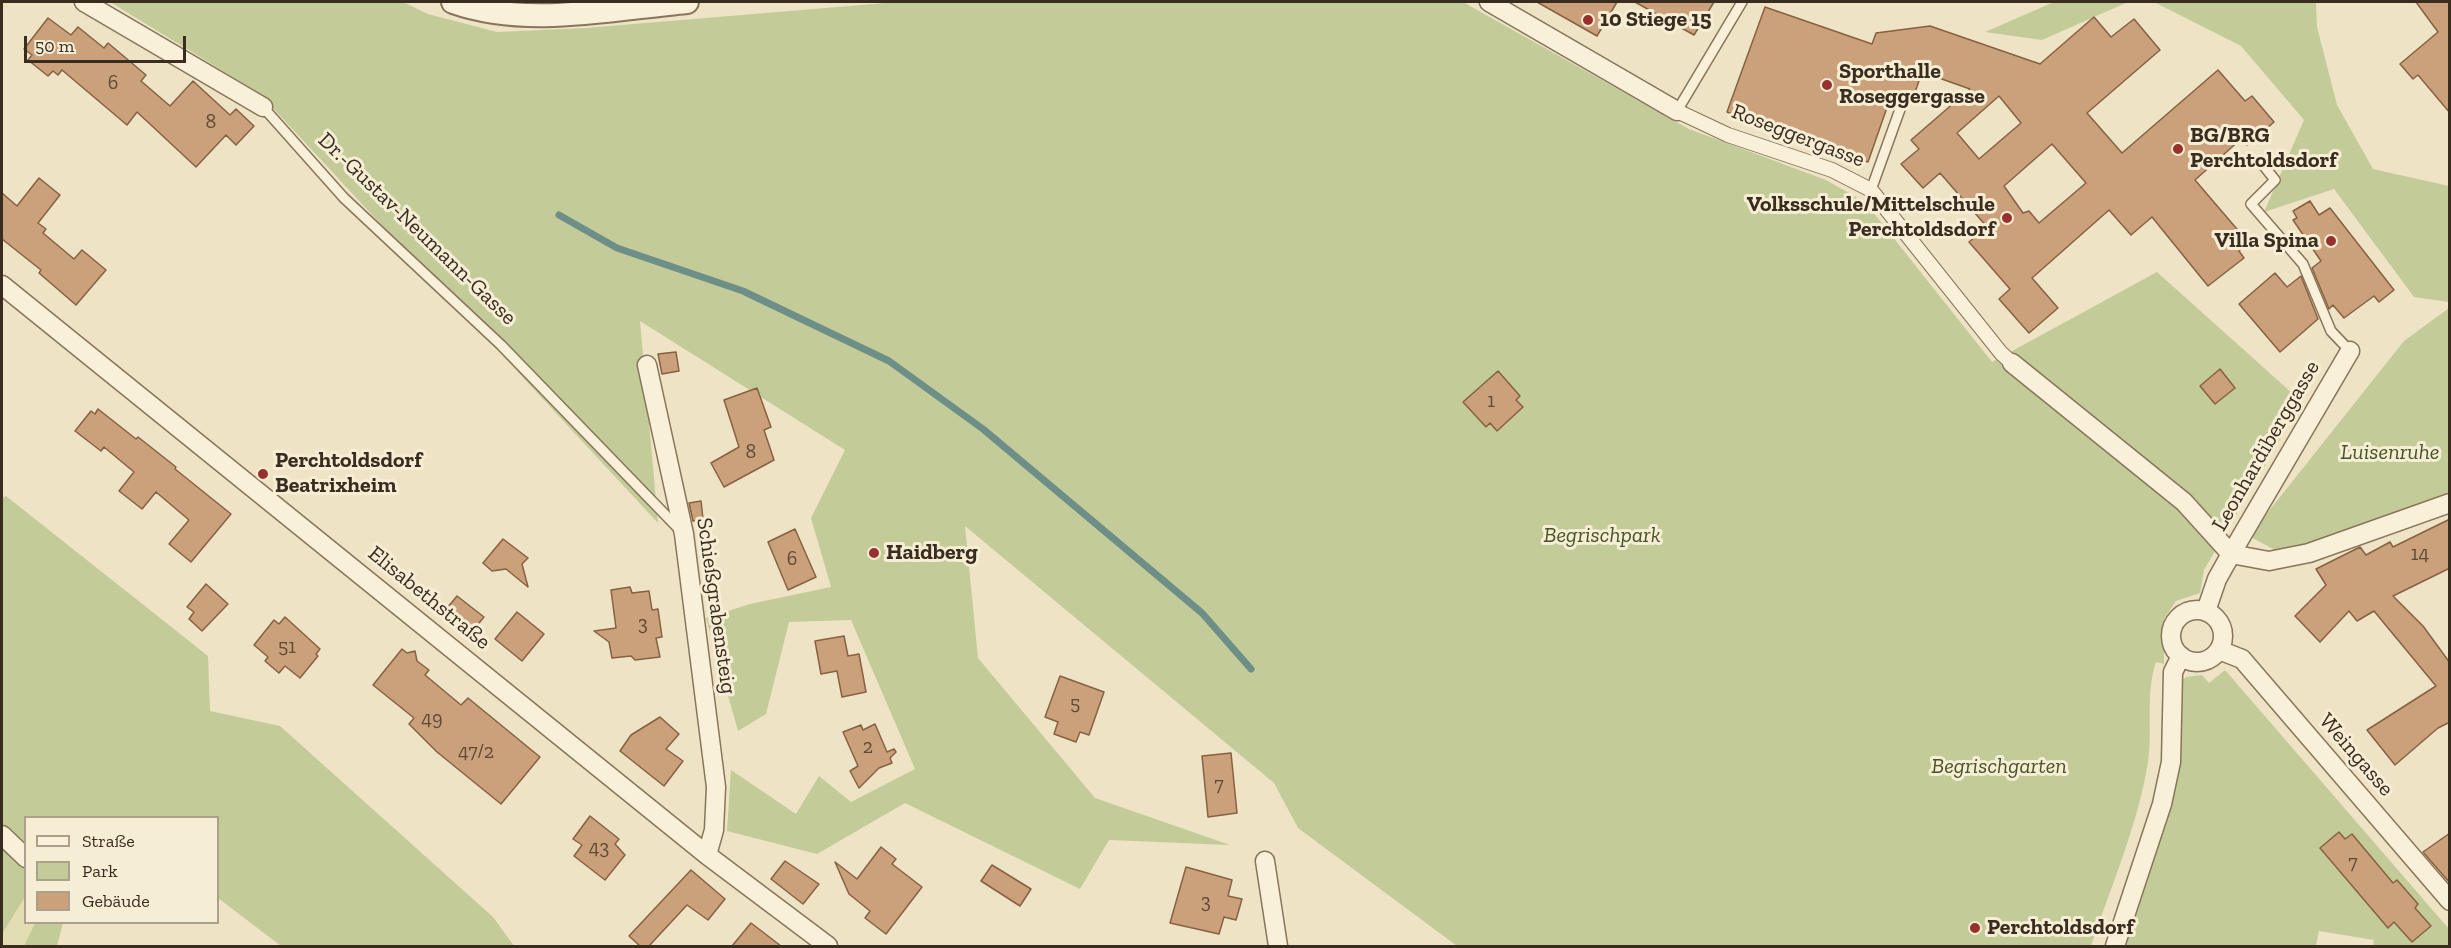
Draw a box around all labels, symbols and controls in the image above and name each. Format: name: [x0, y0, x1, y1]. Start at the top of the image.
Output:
place label: 10 Stiege 15: [1600, 7, 1711, 33]
marker: 10 Stiege 15: [1581, 13, 1595, 27]
scale bar: [27, 24, 189, 62]
text: 50 m: [35, 35, 74, 57]
place label: Sporthalle Roseggergasse: [1839, 59, 1985, 110]
house number: 6: [108, 71, 118, 95]
marker: Sporthalle Roseggergasse: [1820, 78, 1834, 92]
street label: Roseggergasse: [1728, 98, 1868, 174]
house number: 8: [206, 110, 216, 134]
place label: BG/BRG Perchtoldsdorf: [2190, 123, 2337, 174]
street label: Dr.-Gustav-Neumann-Gasse: [312, 127, 522, 331]
marker: BG/BRG Perchtoldsdorf: [2171, 142, 2185, 156]
place label: Volksschule/Mittelschule Perchtoldsdorf: [1747, 192, 1995, 243]
marker: Volksschule/Mittelschule Perchtoldsdorf: [2000, 211, 2014, 225]
place label: Villa Spina: [2215, 228, 2319, 254]
marker: Villa Spina: [2324, 234, 2338, 248]
street label: Leonhardiberggasse: [2206, 356, 2326, 536]
house number: 1: [1487, 389, 1495, 413]
house number: 8: [746, 440, 756, 464]
park label: Luisenruhe: [2341, 440, 2439, 466]
place label: Perchtoldsdorf Beatrixheim: [275, 448, 422, 500]
marker: Perchtoldsdorf Beatrixheim: [256, 467, 270, 481]
street label: Schießgrabensteig: [691, 516, 741, 696]
park label: Begrischpark: [1544, 523, 1660, 549]
place label: Haidberg: [886, 540, 978, 566]
street label: Elisabethstraße: [362, 541, 496, 655]
house number: 14: [2411, 542, 2429, 566]
marker: Haidberg: [867, 546, 881, 560]
house number: 6: [787, 547, 797, 571]
house number: 3: [638, 612, 648, 636]
house number: 51: [278, 635, 296, 659]
house number: 5: [1070, 692, 1080, 716]
house number: 49: [421, 707, 443, 731]
street label: Weingasse: [2313, 708, 2399, 802]
house number: 2: [863, 735, 873, 759]
house number: 47/2: [458, 740, 494, 764]
park label: Begrischgarten: [1931, 754, 2067, 780]
house number: 7: [1214, 773, 1224, 797]
legend: [24, 816, 219, 924]
text: Straße: [82, 830, 135, 852]
house number: 43: [589, 836, 609, 860]
house number: 7: [2348, 851, 2358, 875]
text: Park: [82, 860, 118, 882]
text: Gebäude: [82, 890, 150, 912]
house number: 3: [1201, 890, 1211, 914]
place label: Perchtoldsdorf: [1987, 915, 2134, 941]
marker: Perchtoldsdorf: [1968, 921, 1982, 935]

